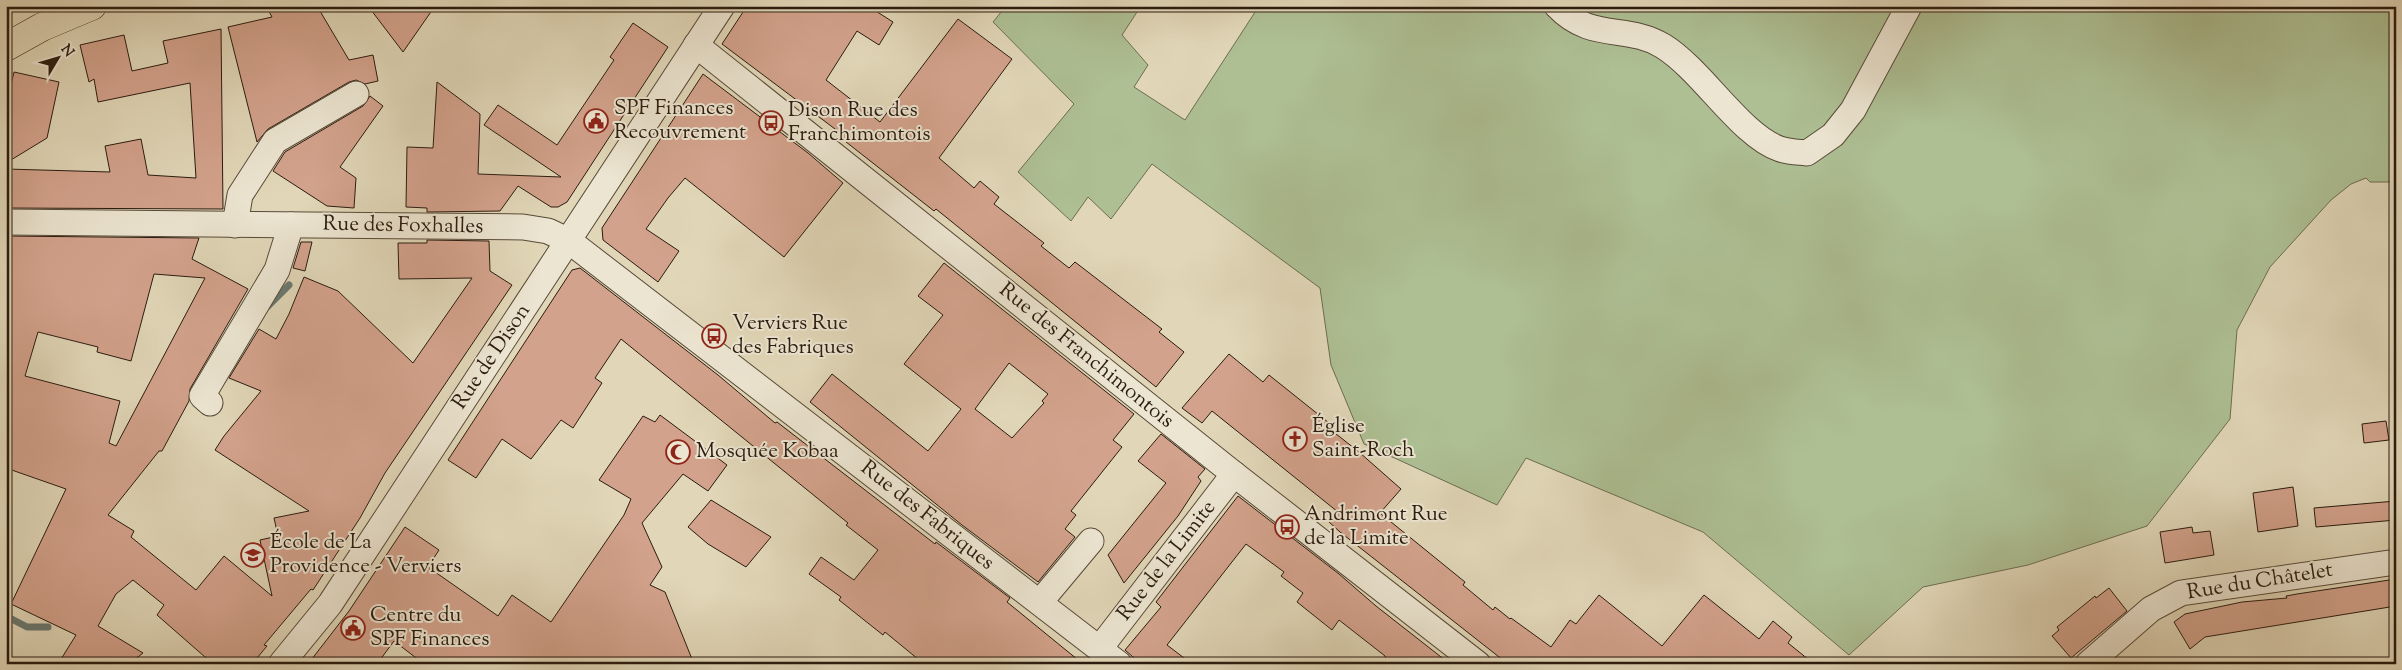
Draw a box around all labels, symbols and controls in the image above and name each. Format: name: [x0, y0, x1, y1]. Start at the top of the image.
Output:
north arrow: [32, 32, 82, 82]
text: N: [55, 41, 78, 62]
place label: SPF Finances Recouvrement: [614, 94, 746, 148]
place label: Dison Rue des Franchimontois: [788, 96, 931, 150]
public building icon: SPF Finances Recouvrement: [583, 108, 609, 134]
bus stop icon: Dison Rue des Franchimontois: [758, 110, 784, 136]
street label: Rue des Foxhalles: [322, 210, 484, 242]
street label: Rue des Franchimontois: [992, 276, 1180, 436]
street label: Rue de Dison: [446, 298, 538, 416]
place label: Verviers Rue des Fabriques: [732, 309, 854, 363]
bus stop icon: Verviers Rue des Fabriques: [701, 323, 727, 349]
place label: Église Saint-Roch: [1312, 412, 1414, 466]
church icon: Église Saint-Roch: [1282, 426, 1308, 452]
place label: Mosquée Kobaa: [696, 437, 839, 467]
mosque icon: Mosquée Kobaa: [665, 439, 691, 465]
street label: Rue des Fabriques: [854, 454, 1000, 578]
street label: Rue de la Limite: [1110, 494, 1224, 628]
place label: Andrimont Rue de la Limite: [1304, 500, 1448, 554]
bus stop icon: Andrimont Rue de la Limite: [1274, 514, 1300, 540]
place label: École de La Providence - Verviers: [270, 528, 461, 582]
school or university icon: École de La Providence - Verviers: [240, 542, 266, 568]
street label: Rue du Châtelet: [2185, 556, 2335, 608]
place label: Centre du SPF Finances: [370, 601, 490, 655]
public building icon: Centre du SPF Finances: [340, 615, 366, 641]

